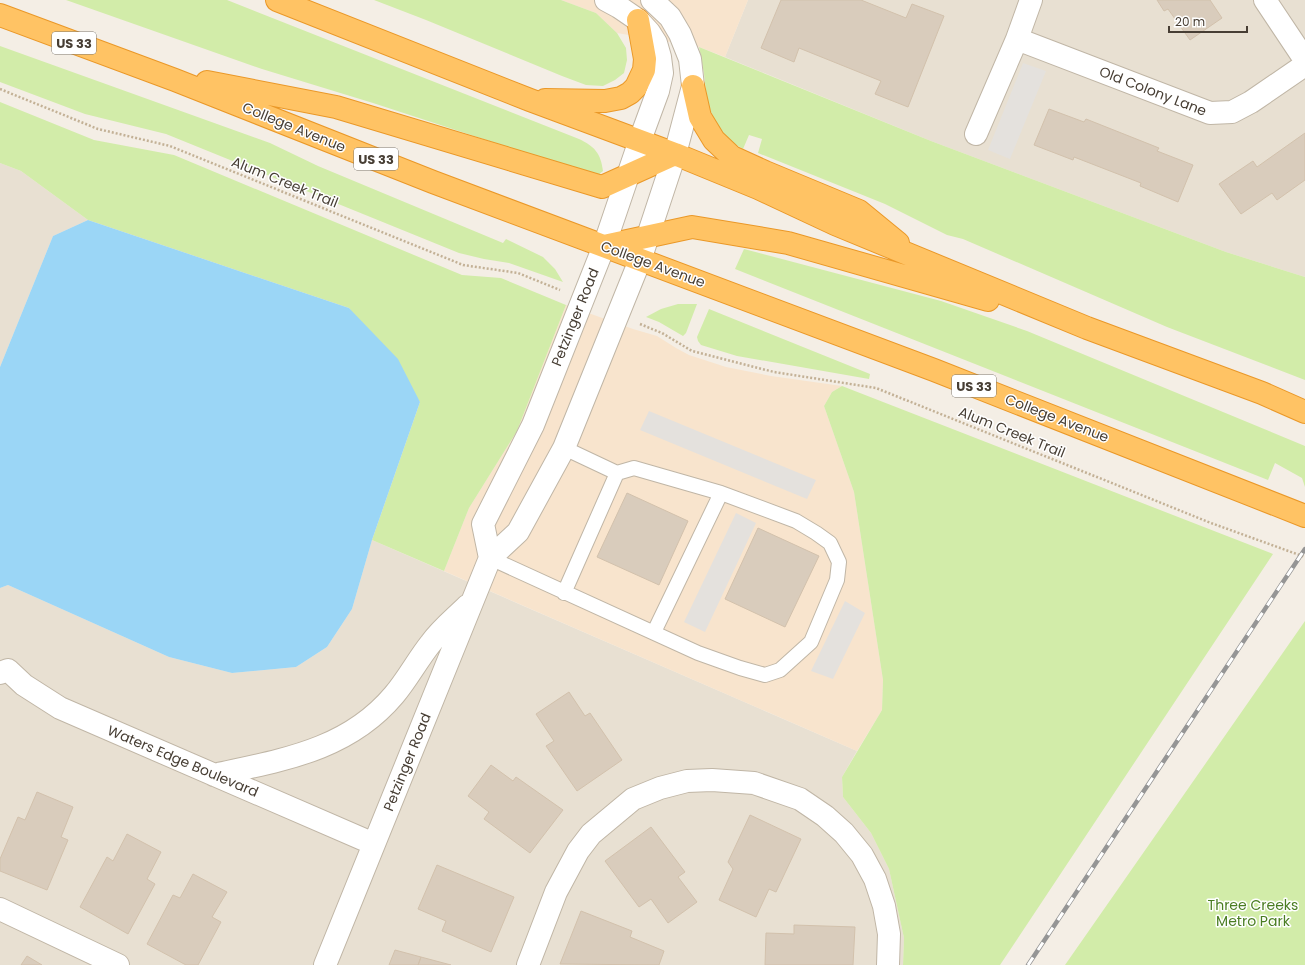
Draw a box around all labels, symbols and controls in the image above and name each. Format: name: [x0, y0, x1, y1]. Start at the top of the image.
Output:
scale bar: [1169, 8, 1247, 34]
text: 20 m: [1175, 13, 1205, 30]
road number: US 33: [52, 32, 96, 54]
street label: Old Colony Lane: [1096, 61, 1210, 121]
street label: College Avenue: [239, 97, 349, 157]
road number: US 33: [354, 148, 398, 170]
street label: Alum Creek Trail: [229, 151, 341, 213]
street label: College Avenue: [598, 236, 708, 292]
street label: Petzinger Road: [546, 265, 604, 369]
road number: US 33: [952, 375, 996, 397]
street label: College Avenue: [1002, 389, 1112, 447]
street label: Alum Creek Trail: [956, 401, 1068, 463]
street label: Petzinger Road: [378, 710, 436, 814]
street label: Waters Edge Boulevard: [104, 720, 262, 802]
park label: Three Creeks Metro Park: [1208, 895, 1298, 931]

